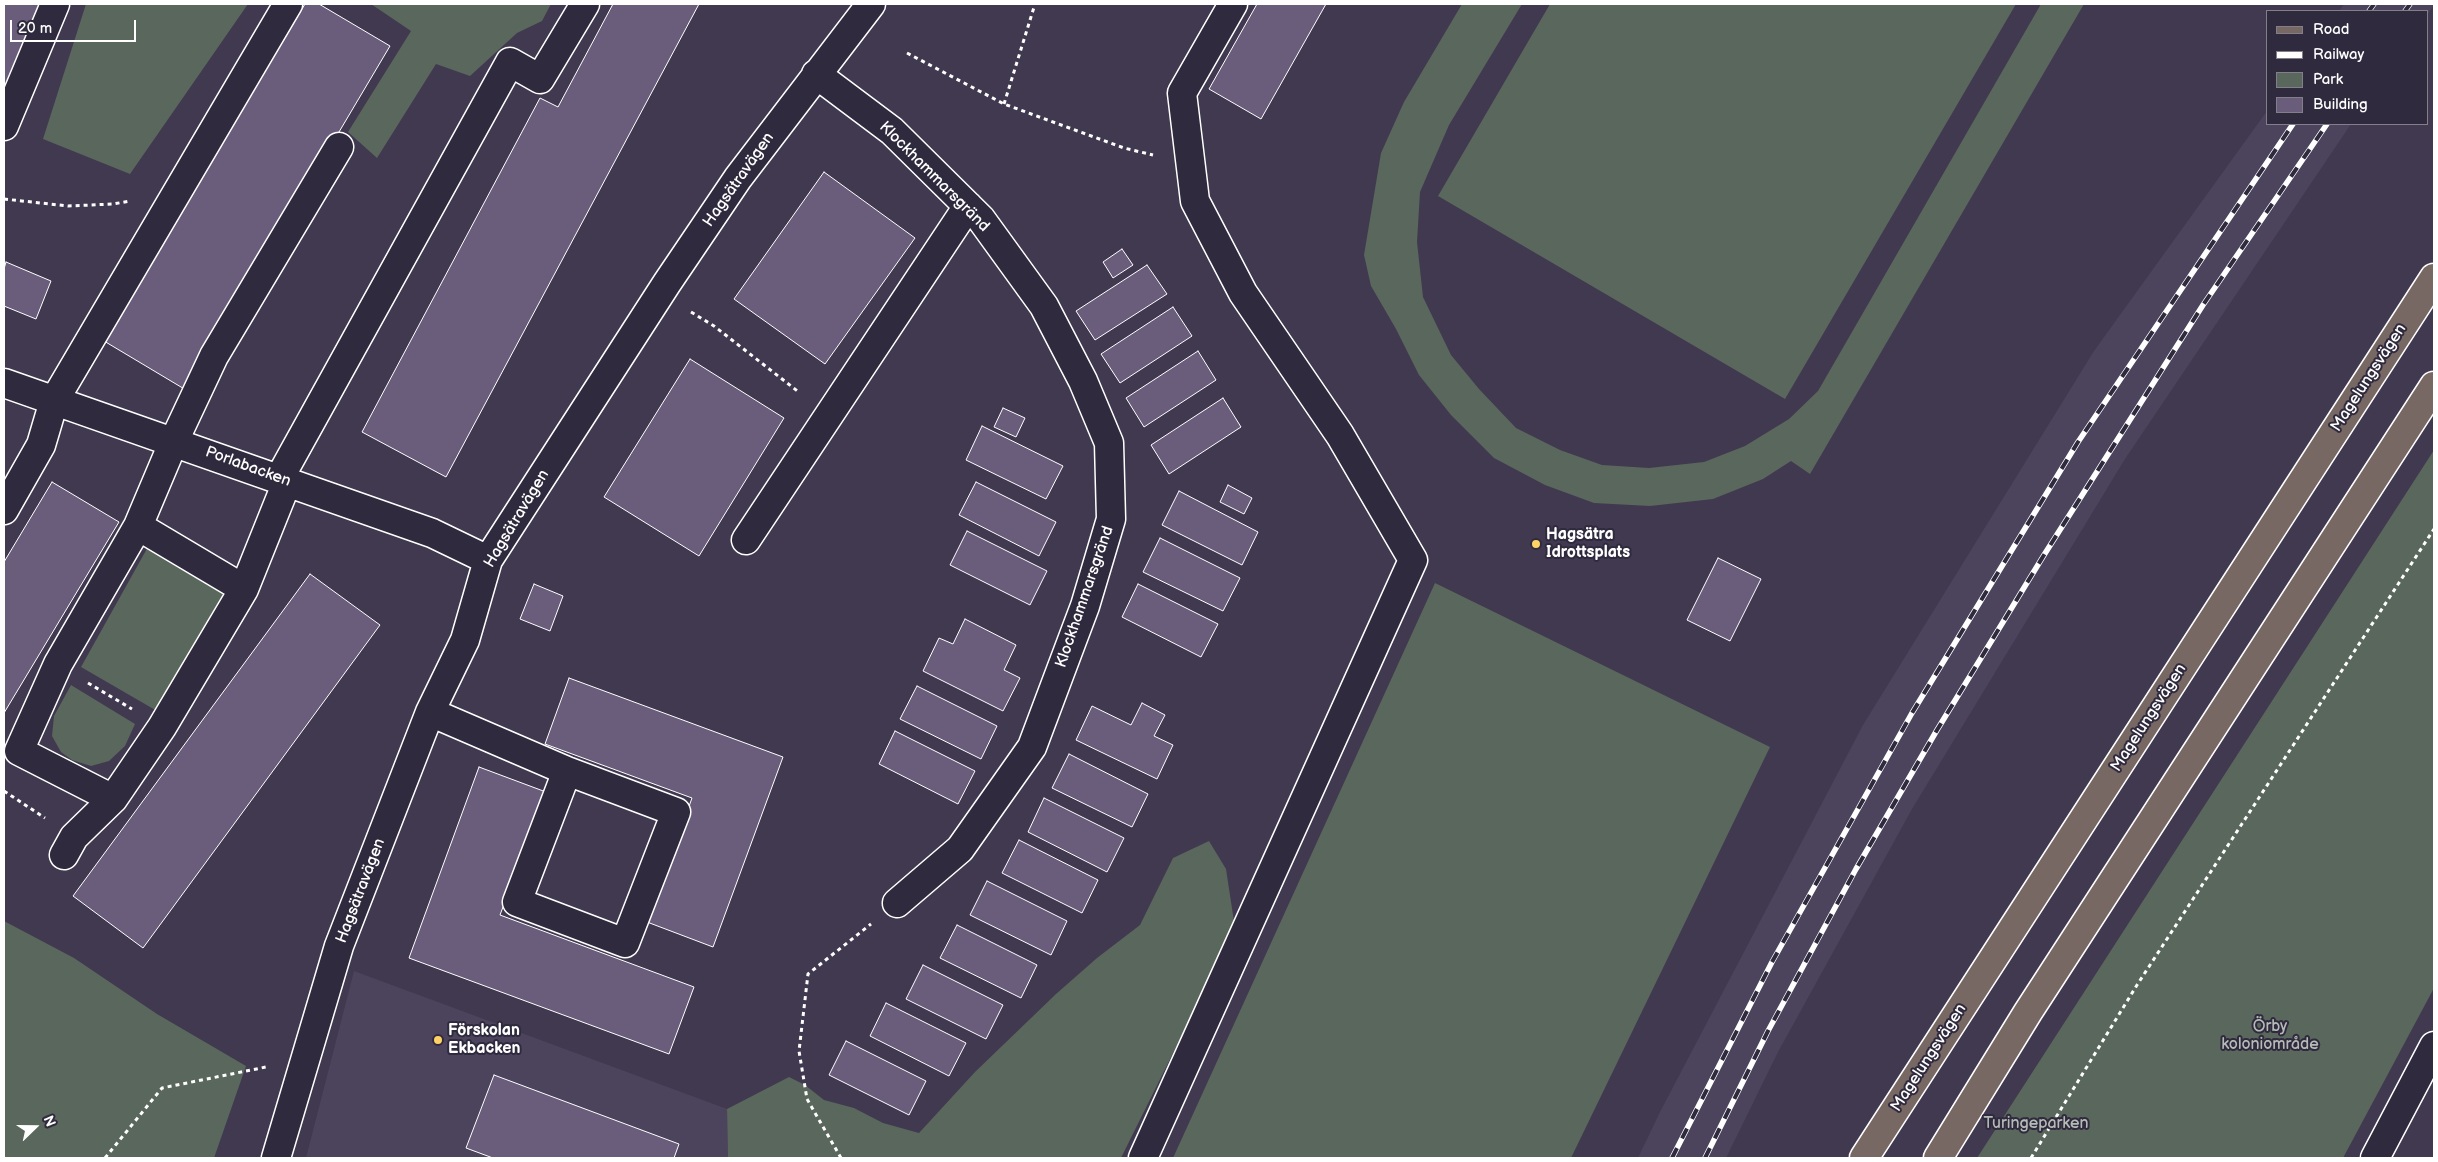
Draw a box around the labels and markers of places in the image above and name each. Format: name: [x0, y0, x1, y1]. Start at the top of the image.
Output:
place label: Hagsätra Idrottsplats: [1546, 525, 1630, 563]
marker: Hagsätra Idrottsplats: [1530, 538, 1542, 550]
place label: Förskolan Ekbacken: [448, 1021, 520, 1059]
marker: Förskolan Ekbacken: [432, 1034, 444, 1046]

